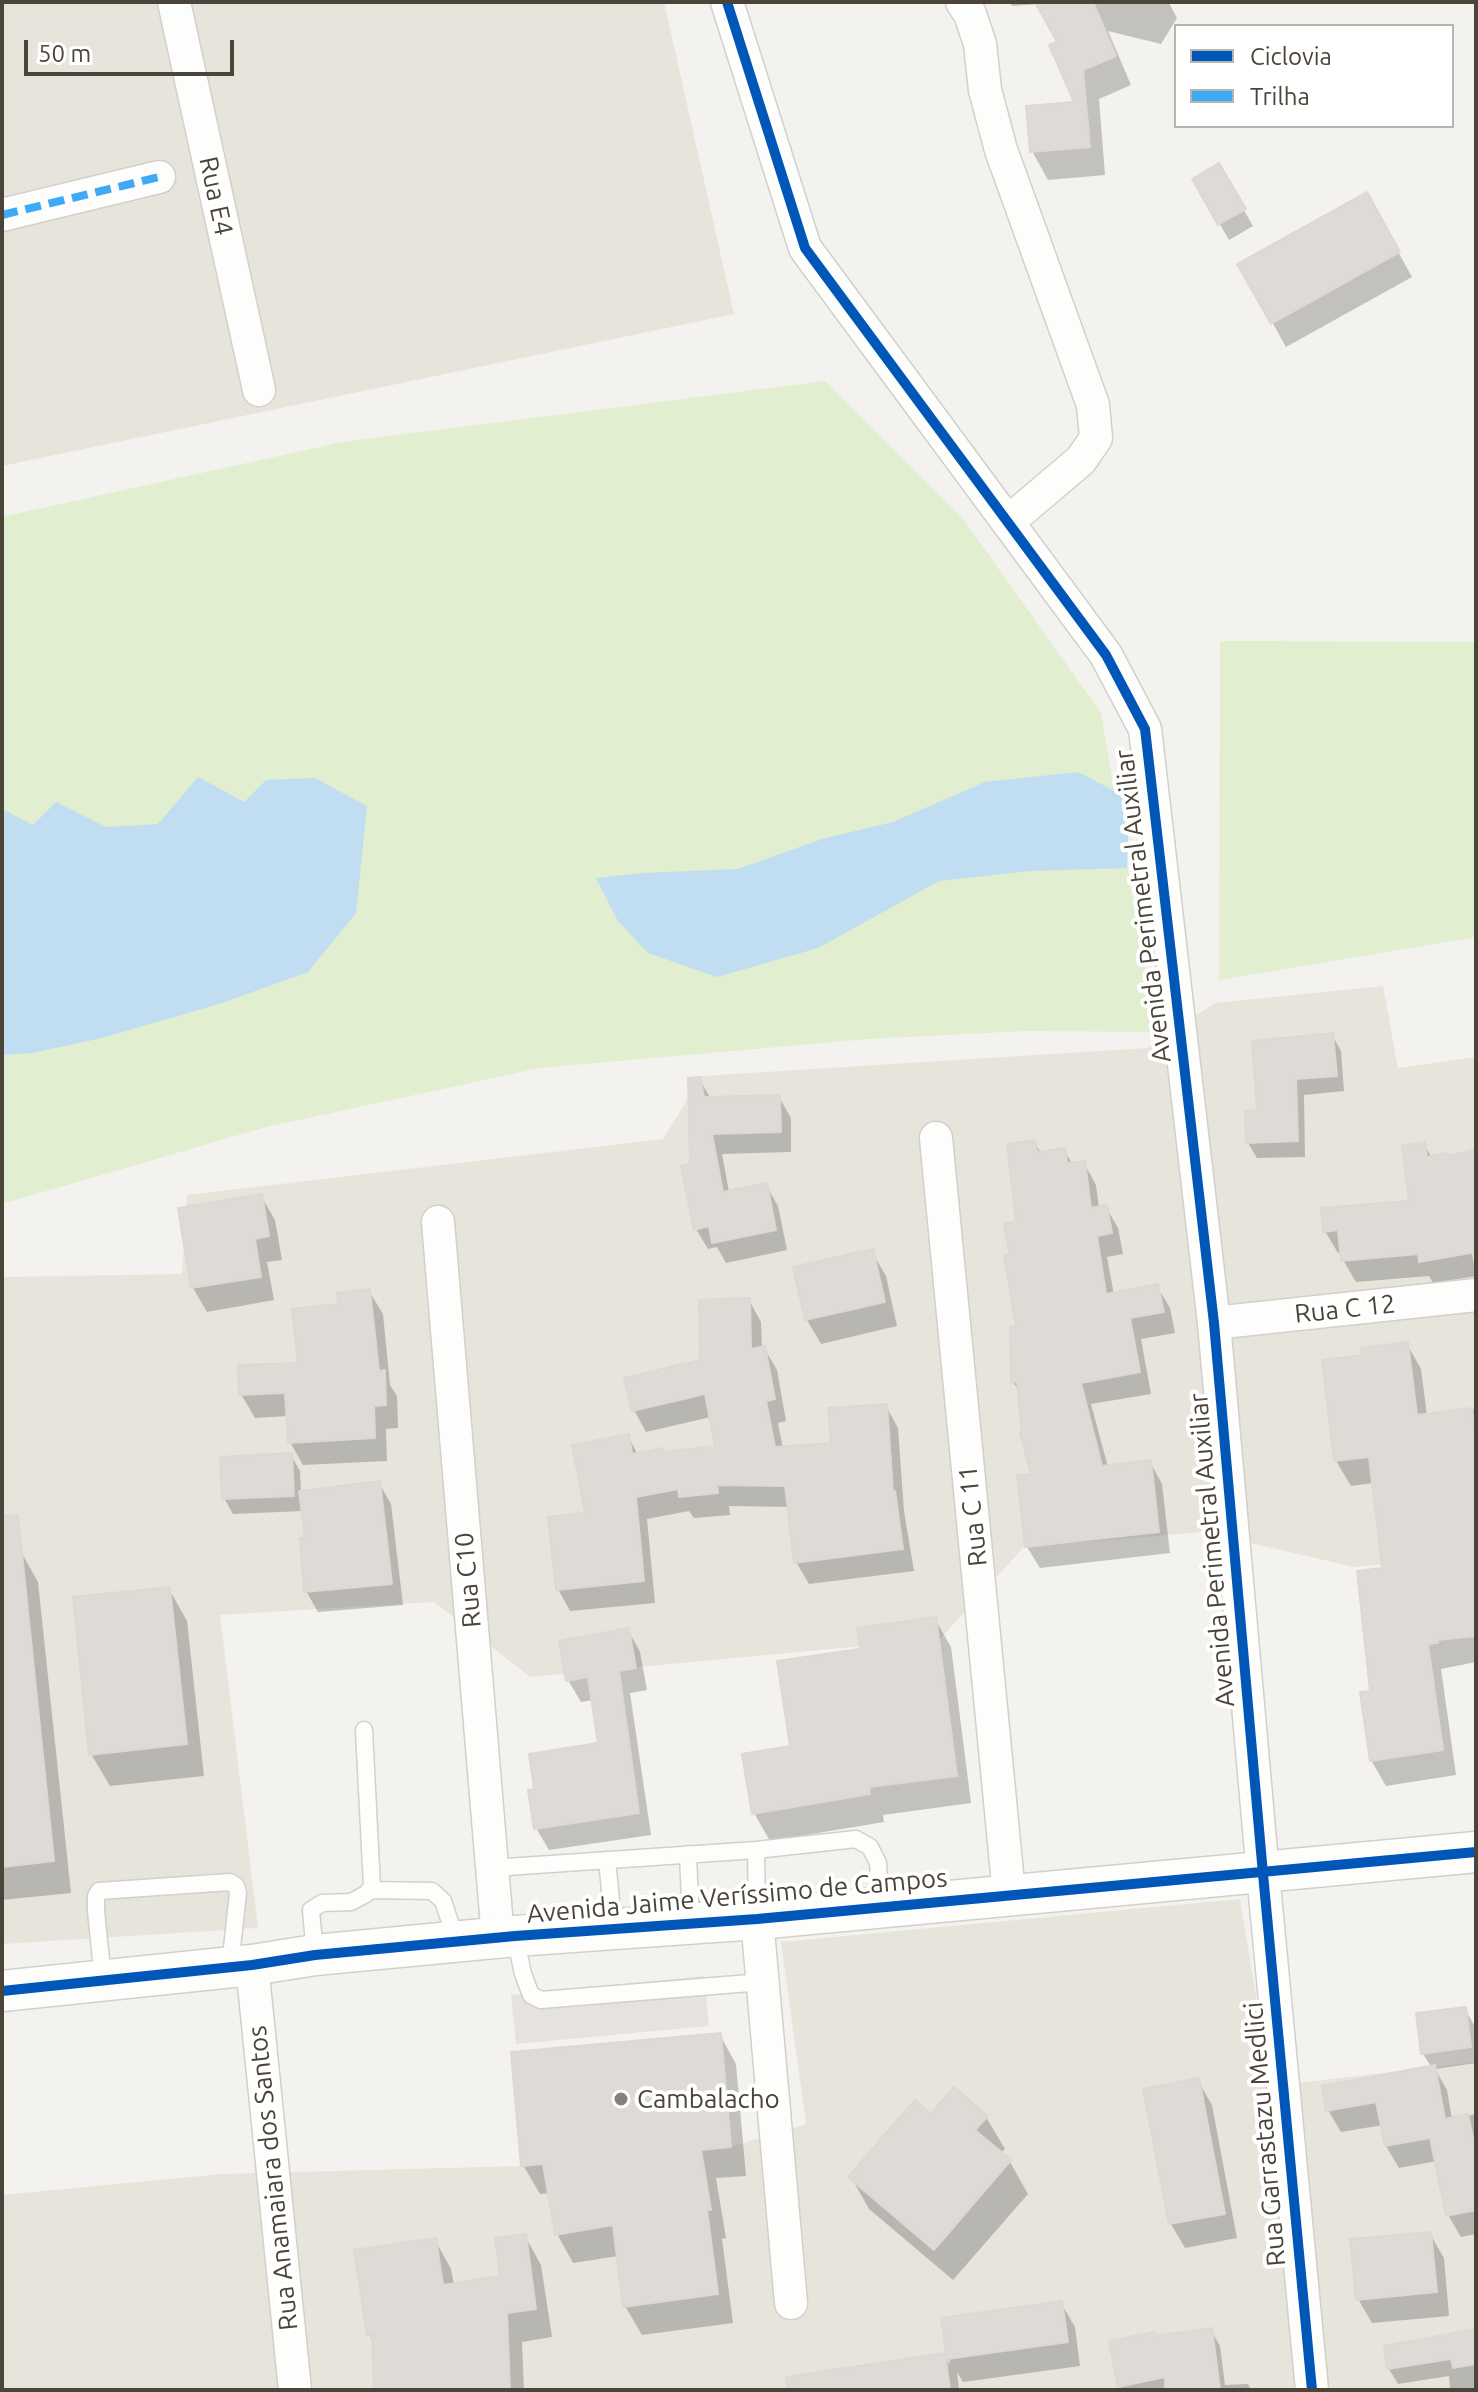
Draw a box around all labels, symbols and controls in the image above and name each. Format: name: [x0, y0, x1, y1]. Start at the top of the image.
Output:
scale bar: [28, 24, 238, 74]
legend: [1174, 24, 1454, 128]
text: 50 m: [38, 40, 91, 67]
text: Ciclovia: [1250, 43, 1332, 70]
text: Trilha: [1250, 83, 1310, 110]
street label: Rua E4: [192, 154, 240, 238]
street label: Avenida Perimetral Auxiliar: [1108, 748, 1178, 1064]
street label: Rua C 12: [1293, 1288, 1397, 1330]
street label: Avenida Perimetral Auxiliar: [1183, 1392, 1241, 1708]
street label: Rua C 11: [952, 1464, 994, 1568]
street label: Rua C10: [448, 1531, 488, 1629]
street label: Avenida Jaime Veríssimo de Campos: [525, 1862, 949, 1930]
street label: Rua Garrastazu Medlici: [1238, 2001, 1292, 2267]
street label: Rua Anamaiara dos Santos: [241, 2024, 305, 2332]
place label: Cambalacho: [637, 2083, 780, 2115]
marker: Cambalacho: [612, 2090, 630, 2108]

